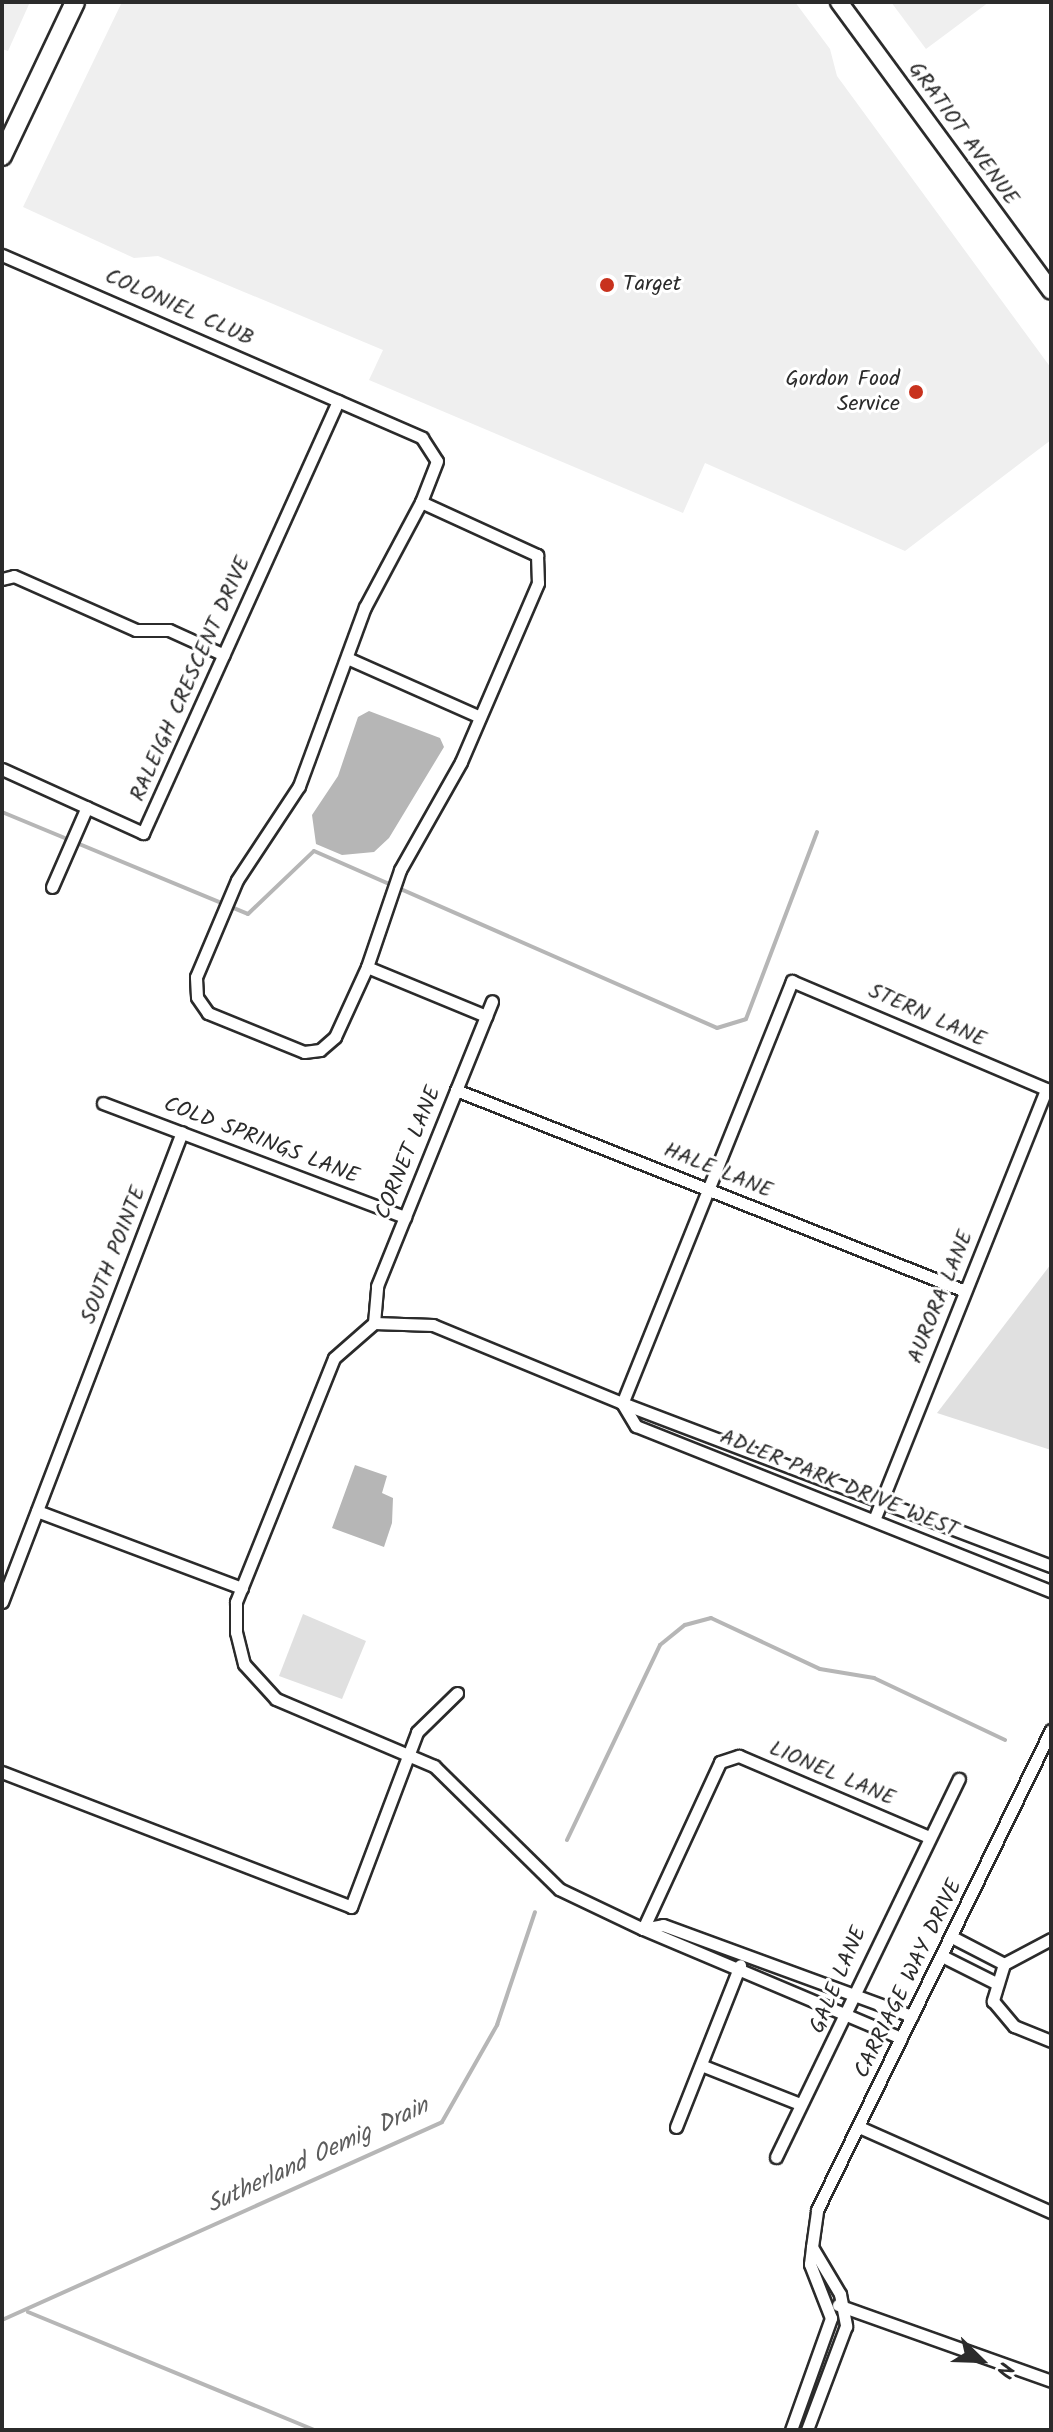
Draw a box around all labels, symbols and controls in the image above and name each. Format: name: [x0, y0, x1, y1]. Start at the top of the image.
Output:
street label: GRATIOT AVENUE: [902, 57, 1024, 211]
street label: COLONIEL CLUB: [101, 263, 257, 353]
place label: Target: [623, 272, 681, 298]
marker: Target: [598, 276, 616, 294]
place label: Gordon Food Service: [785, 366, 900, 418]
marker: Gordon Food Service: [907, 383, 925, 401]
street label: RALEIGH CRESCENT DRIVE: [125, 552, 257, 806]
street label: STERN LANE: [864, 978, 990, 1054]
street label: CORNET LANE: [370, 1083, 448, 1223]
street label: COLD SPRINGS LANE: [160, 1092, 362, 1190]
street label: HALE LANE: [660, 1137, 776, 1205]
street label: SOUTH POINTE: [76, 1182, 152, 1328]
street label: AURORA LANE: [902, 1227, 980, 1367]
street label: ADLER PARK DRIVE WEST: [716, 1424, 962, 1544]
street label: LIONEL LANE: [765, 1736, 899, 1812]
street label: CARRIAGE WAY DRIVE: [849, 1875, 969, 2083]
street label: GALE LANE: [805, 1923, 873, 2037]
water label: Sutherland Oemig Drain: [203, 2092, 433, 2220]
north arrow: [941, 2320, 1021, 2400]
text: N: [985, 2356, 1022, 2383]

